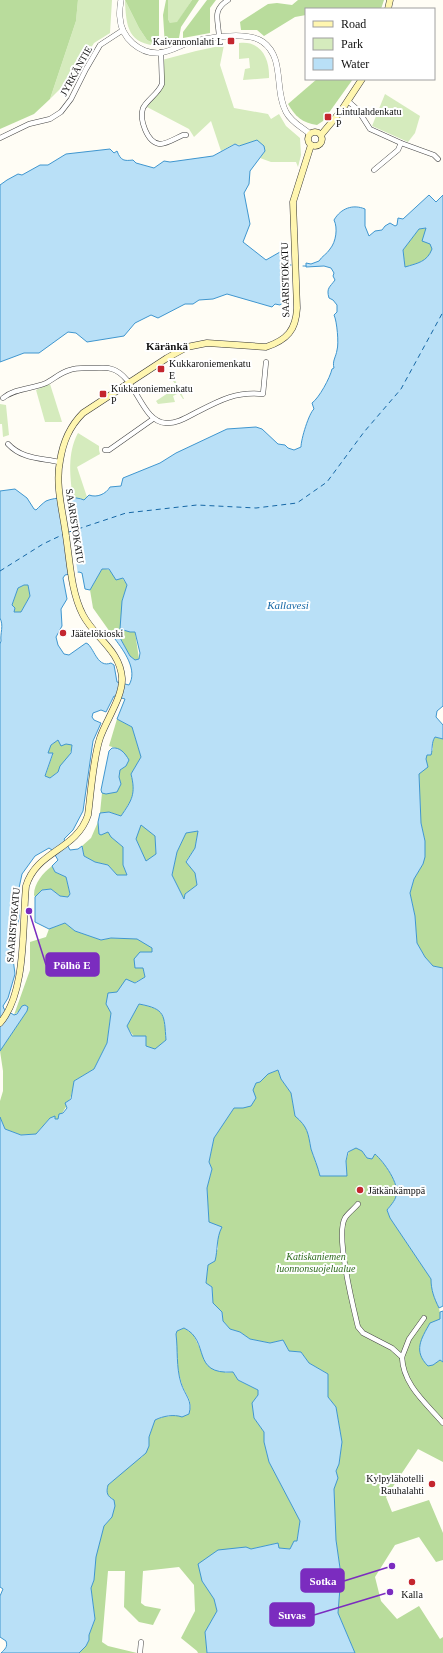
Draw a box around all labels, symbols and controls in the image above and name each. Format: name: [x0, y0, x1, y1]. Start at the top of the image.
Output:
legend: [305, 8, 435, 80]
text: Road: [341, 17, 366, 31]
place label: Kaivannonlahti L: [153, 36, 223, 47]
marker: Kaivannonlahti L: [226, 36, 236, 46]
text: Park: [341, 37, 363, 51]
street label: JYRKÄNTIE: [58, 44, 94, 98]
text: Water: [341, 57, 369, 71]
place label: Lintulahdenkatu P: [336, 106, 402, 129]
marker: Lintulahdenkatu P: [323, 112, 333, 122]
street label: SAARISTOKATU: [279, 241, 291, 318]
district label: Käränkä: [146, 340, 189, 352]
place label: Kukkaroniemenkatu E: [169, 358, 251, 381]
marker: Kukkaroniemenkatu E: [156, 364, 166, 374]
place label: Kukkaroniemenkatu P: [111, 383, 193, 406]
marker: Kukkaroniemenkatu P: [98, 389, 108, 399]
street label: SAARISTOKATU: [64, 488, 86, 565]
water label: Kallavesi: [266, 599, 309, 611]
marker: Jäätelökioski: [58, 628, 68, 638]
place label: Jäätelökioski: [71, 628, 123, 639]
street label: SAARISTOKATU: [4, 886, 22, 963]
callout: Pölhö E: [46, 953, 99, 976]
text: Pölhö E: [54, 959, 90, 971]
marker: Jätkänkämppä: [355, 1185, 365, 1195]
place label: Jätkänkämppä: [368, 1185, 426, 1196]
park label: Katiskaniemen luonnonsuojelualue: [277, 1251, 356, 1274]
place label: Kylpylähotelli Rauhalahti: [366, 1473, 424, 1496]
marker: Kylpylähotelli Rauhalahti: [427, 1479, 437, 1489]
callout: Sotka: [301, 1569, 344, 1592]
text: Sotka: [310, 1575, 337, 1587]
marker: Kalla: [407, 1577, 417, 1587]
place label: Kalla: [401, 1589, 423, 1600]
callout: Suvas: [270, 1603, 314, 1626]
text: Suvas: [278, 1609, 306, 1621]

